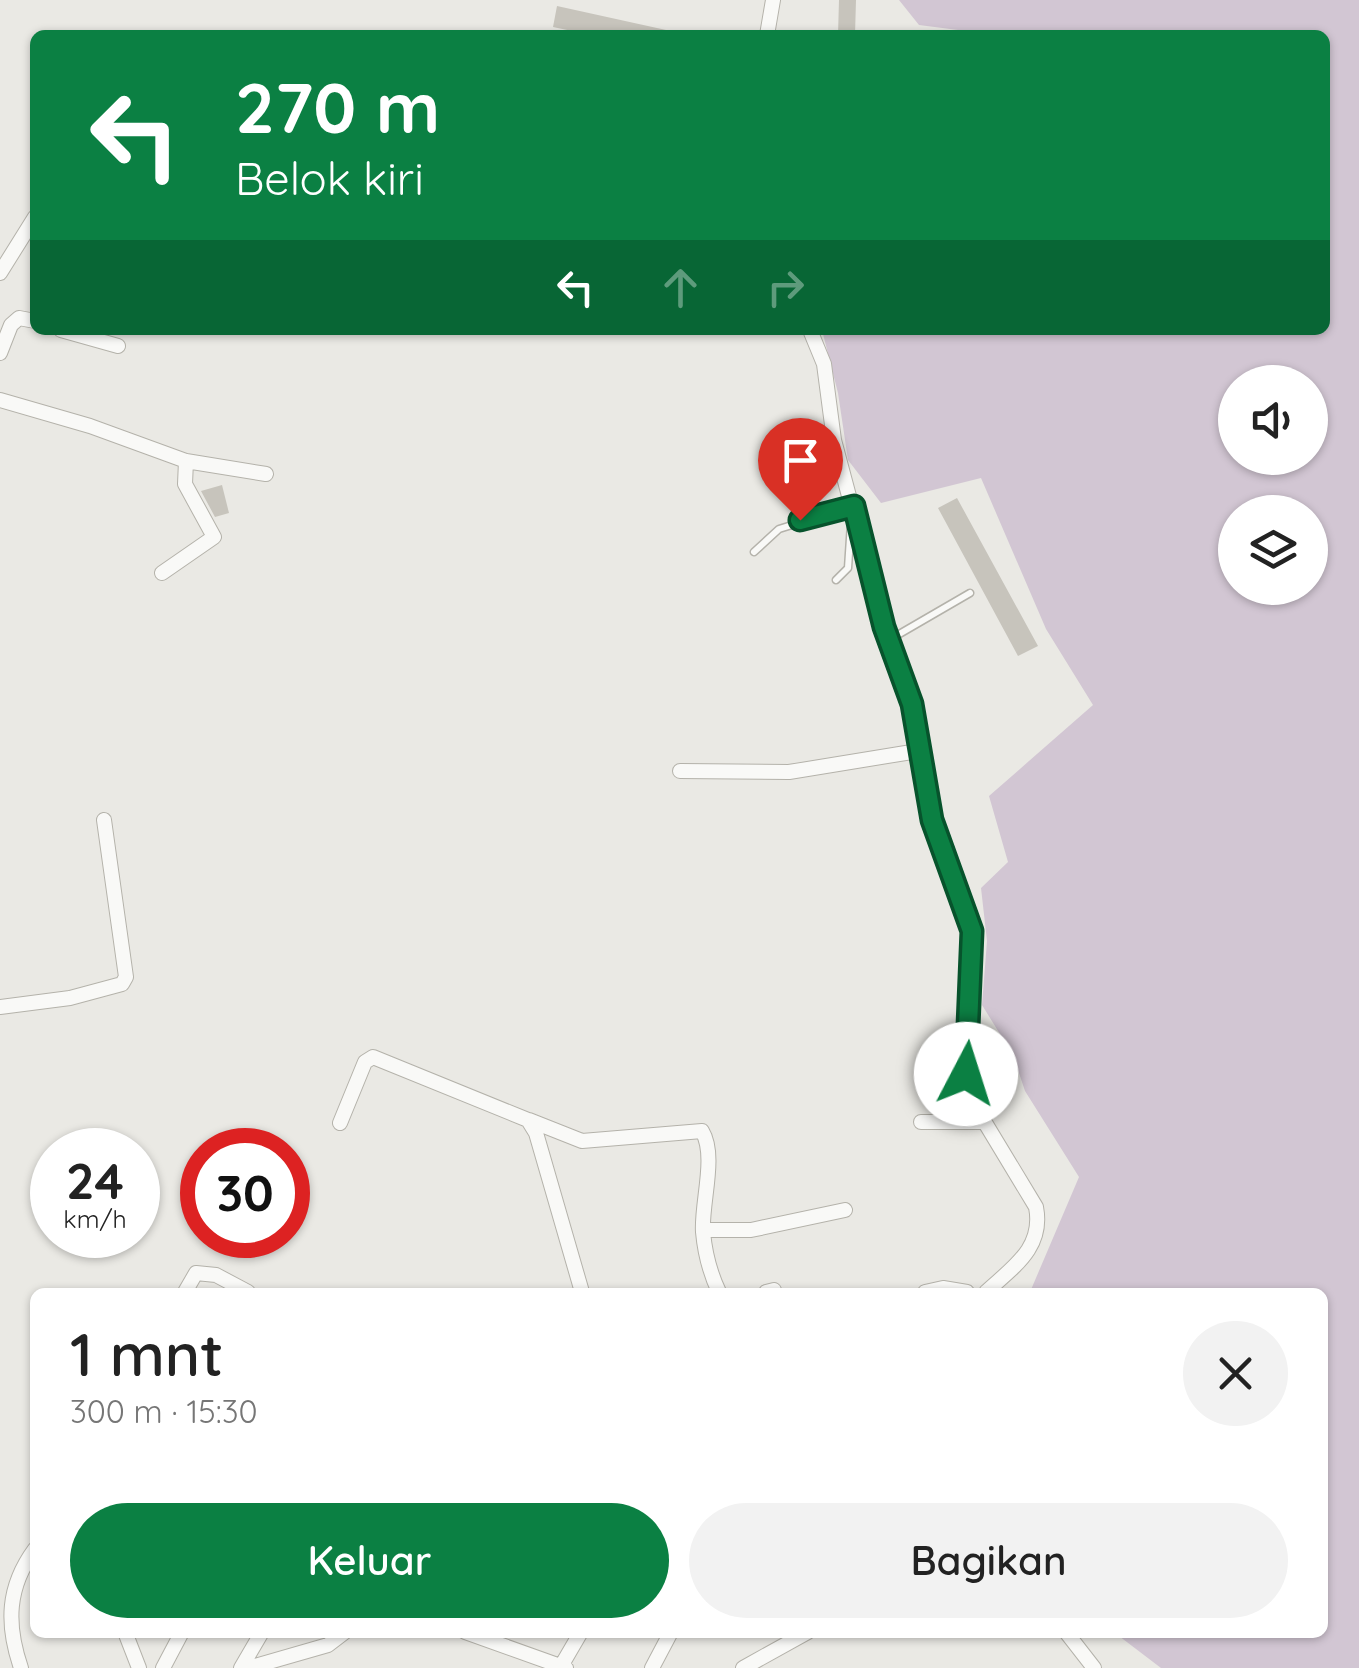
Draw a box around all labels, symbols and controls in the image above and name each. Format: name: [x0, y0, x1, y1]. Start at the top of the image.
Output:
text: 270 m: [235, 63, 440, 151]
icon: left: [70, 70, 200, 200]
text: Belok kiri: [235, 150, 424, 206]
icon: left: [548, 260, 603, 315]
icon: ahead: [653, 260, 708, 315]
icon: right: [758, 260, 813, 315]
map controls: [1218, 365, 1328, 605]
button: sound: [1218, 365, 1328, 475]
pin: [758, 418, 843, 521]
icon: arrive: [773, 433, 828, 488]
button: layers: [1218, 495, 1328, 605]
position arrow: [914, 1022, 1018, 1126]
speed limit sign: 30: [180, 1128, 310, 1258]
text: 24: [66, 1149, 124, 1212]
text: km/h: [63, 1203, 127, 1234]
text: 1 mnt: [70, 1316, 223, 1391]
button: close: [1183, 1321, 1288, 1426]
text: 300 m · 15:30: [70, 1391, 258, 1431]
button: Keluar: [70, 1503, 669, 1618]
button: Bagikan: [689, 1503, 1288, 1618]

